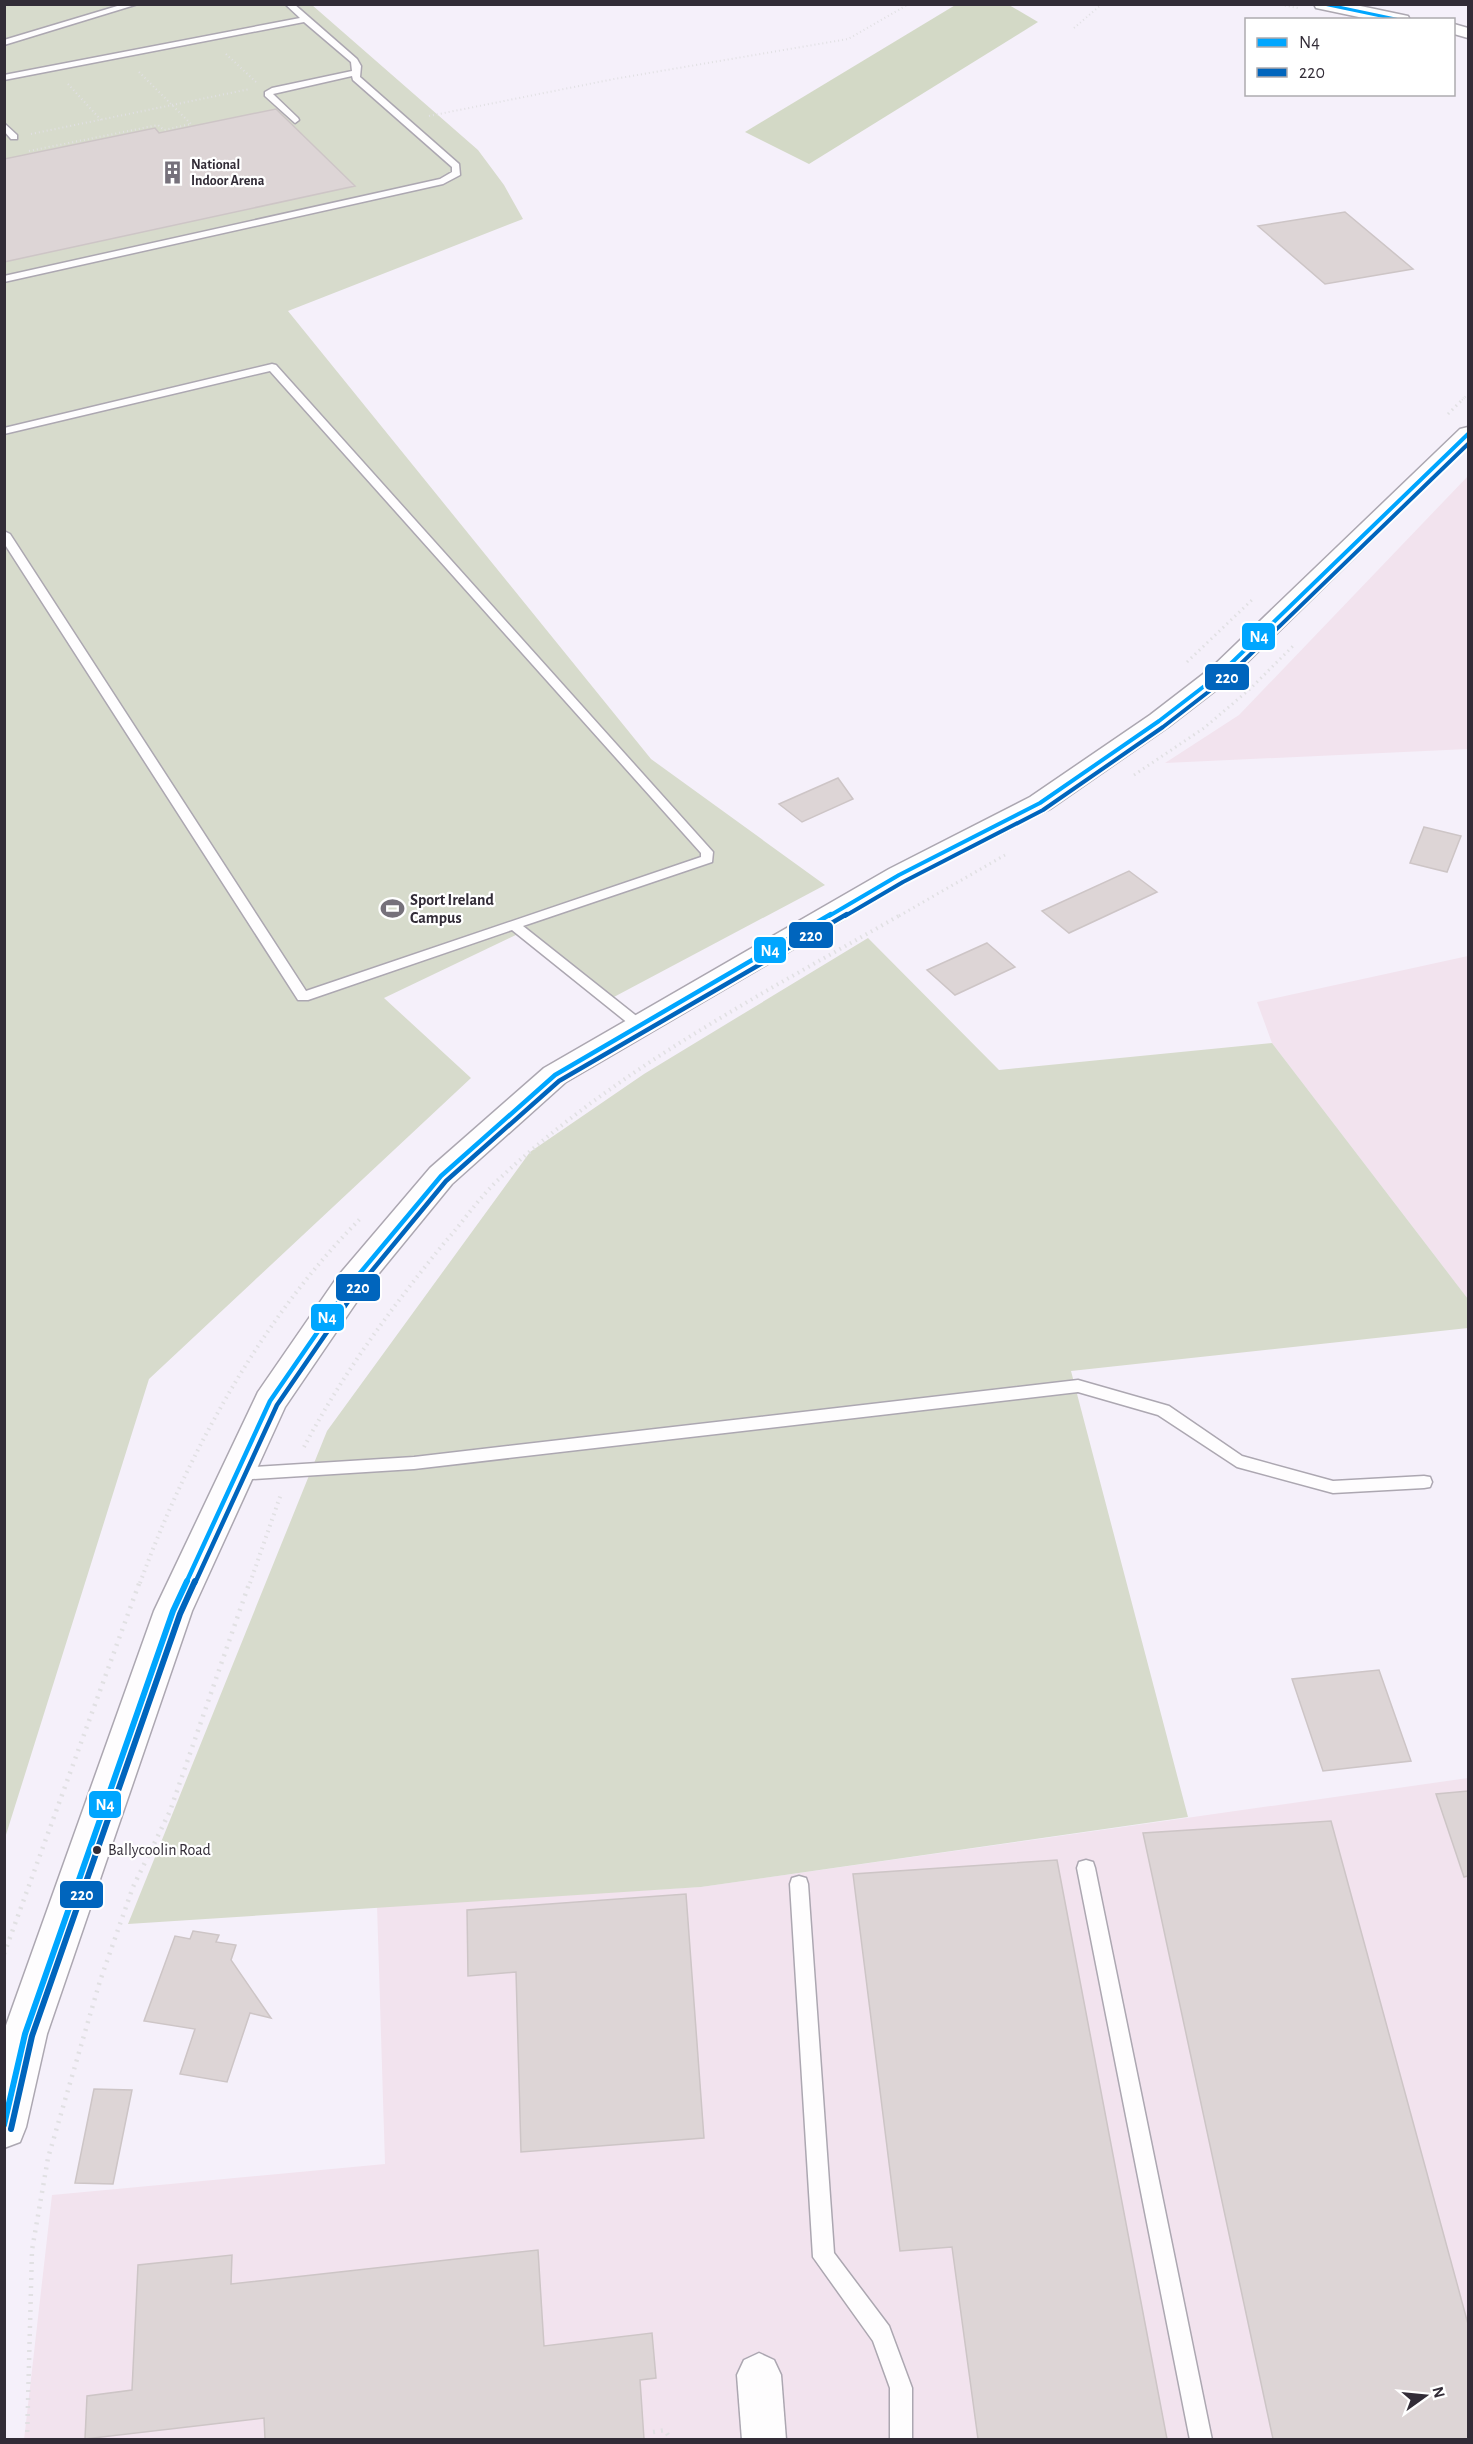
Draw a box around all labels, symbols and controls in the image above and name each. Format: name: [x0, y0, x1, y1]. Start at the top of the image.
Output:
legend: [1245, 18, 1455, 96]
text: N4: [1299, 34, 1320, 52]
text: 220: [1299, 64, 1325, 82]
place label: National Indoor Arena: [191, 158, 265, 188]
building icon: National Indoor Arena: [160, 160, 186, 186]
line badge: N4: [1241, 622, 1276, 651]
text: N4: [1249, 629, 1269, 645]
line badge: 220: [1204, 663, 1250, 691]
text: 220: [1215, 670, 1239, 686]
place label: Sport Ireland Campus: [410, 892, 494, 926]
sports icon: Sport Ireland Campus: [379, 896, 405, 922]
line badge: 220: [788, 921, 834, 949]
text: 220: [799, 928, 823, 944]
line badge: N4: [753, 936, 787, 964]
text: N4: [760, 943, 780, 959]
line badge: 220: [335, 1273, 381, 1302]
text: 220: [346, 1280, 370, 1296]
line badge: N4: [310, 1303, 345, 1332]
text: N4: [317, 1310, 337, 1326]
line badge: N4: [88, 1790, 122, 1819]
text: N4: [95, 1797, 115, 1813]
place label: Ballycoolin Road: [108, 1842, 211, 1859]
marker: Ballycoolin Road: [91, 1844, 103, 1856]
line badge: 220: [59, 1880, 104, 1909]
text: 220: [70, 1887, 94, 1903]
north arrow: [1395, 2366, 1455, 2426]
text: N: [1429, 2385, 1448, 2400]

